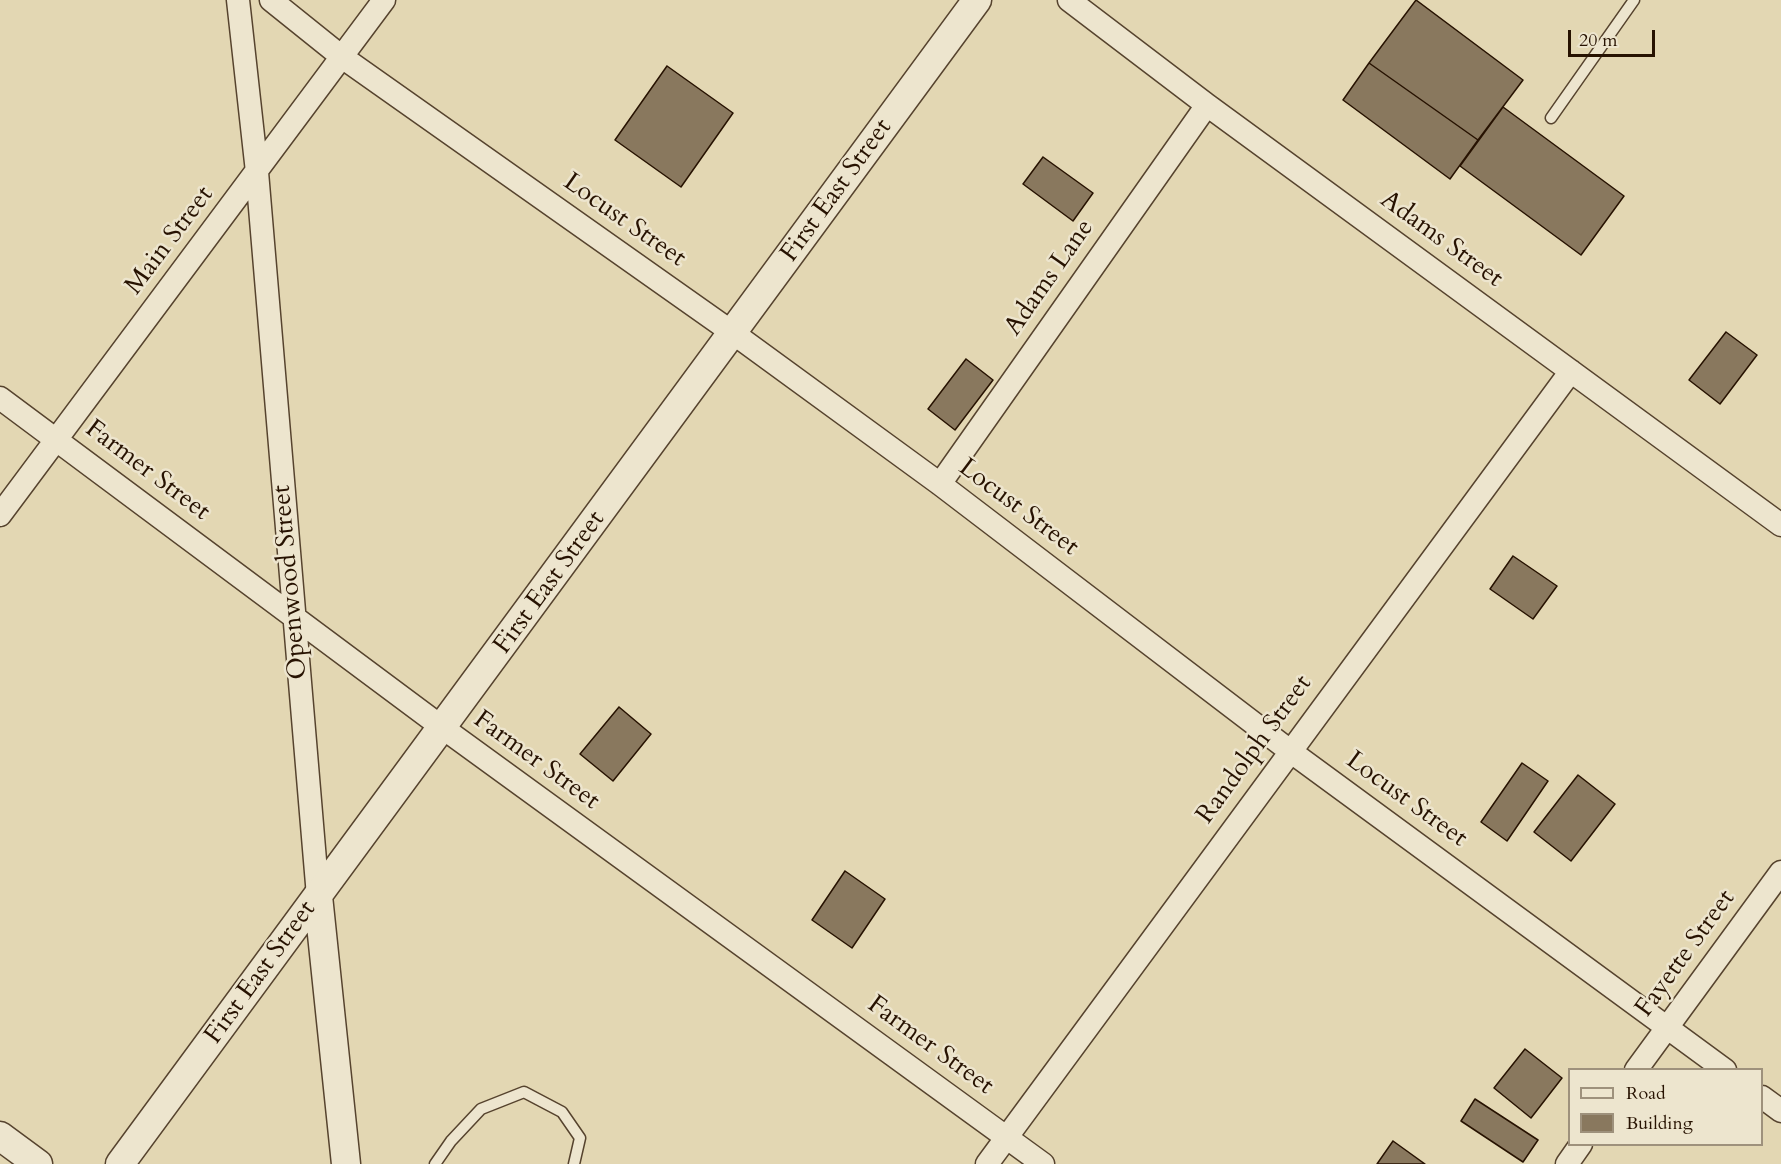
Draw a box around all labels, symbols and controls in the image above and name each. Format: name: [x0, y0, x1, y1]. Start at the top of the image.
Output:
scale bar: [1571, 18, 1658, 56]
text: 20 m: [1579, 28, 1618, 53]
street label: First East Street: [775, 113, 899, 269]
street label: Locust Street: [557, 167, 691, 275]
street label: Main Street: [119, 181, 221, 301]
street label: Adams Street: [1374, 185, 1508, 295]
street label: Adams Lane: [999, 214, 1101, 342]
street label: Farmer Street: [78, 414, 216, 528]
street label: Locust Street: [952, 453, 1084, 563]
street label: Openwood Street: [267, 483, 315, 681]
street label: First East Street: [488, 505, 612, 661]
street label: Randolph Street: [1191, 670, 1319, 830]
street label: Farmer Street: [467, 705, 605, 817]
street label: Locust Street: [1339, 746, 1473, 854]
street label: Fayette Street: [1629, 884, 1743, 1024]
street label: First East Street: [199, 895, 323, 1051]
street label: Farmer Street: [861, 990, 999, 1102]
legend: [1568, 1068, 1763, 1146]
text: Road: [1626, 1081, 1666, 1106]
text: Building: [1626, 1111, 1693, 1136]

